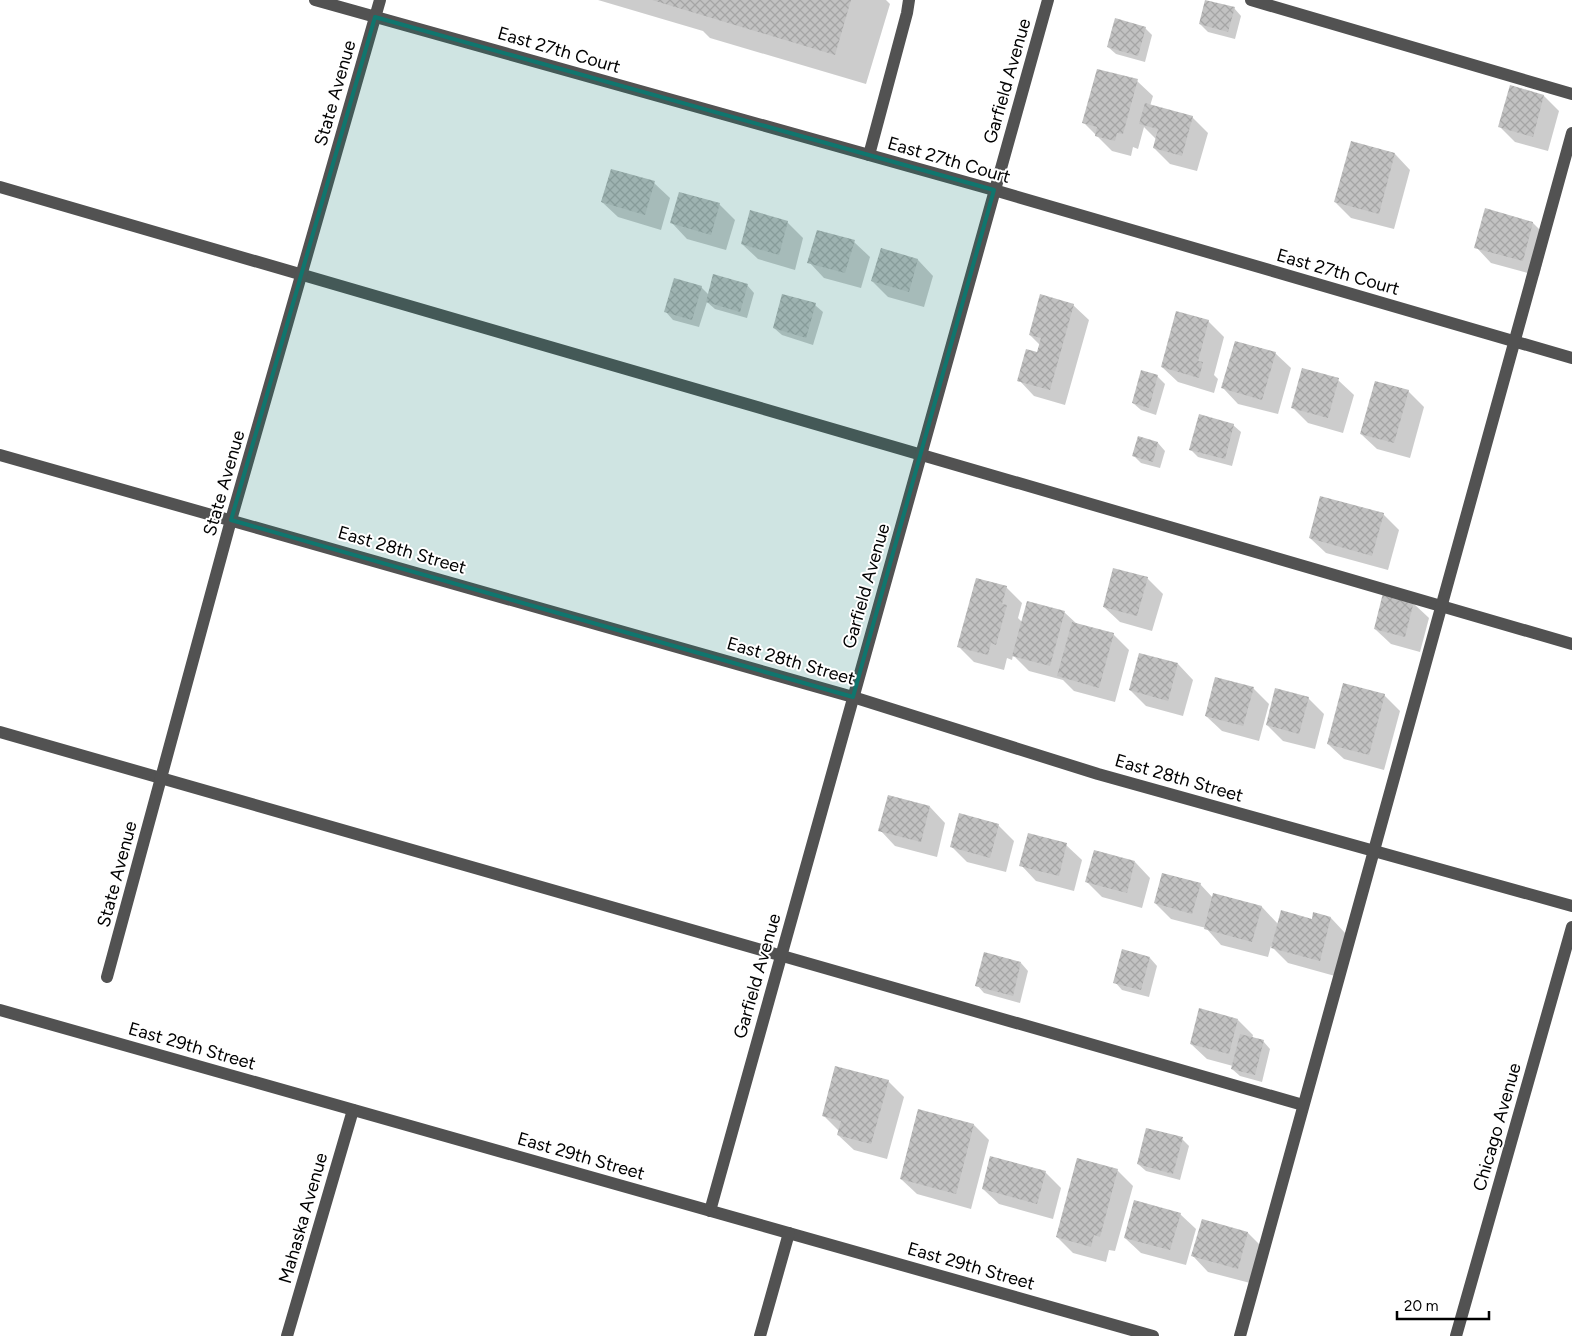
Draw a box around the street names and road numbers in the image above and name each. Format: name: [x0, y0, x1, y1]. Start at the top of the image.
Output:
street label: Garfield Avenue: [979, 16, 1035, 146]
street label: East 27th Court: [495, 22, 623, 78]
street label: State Avenue: [309, 37, 361, 148]
street label: East 27th Court: [885, 132, 1013, 188]
street label: East 27th Court: [1274, 244, 1402, 300]
street label: State Avenue: [198, 427, 250, 538]
street label: East 28th Street: [335, 521, 469, 579]
street label: Garfield Avenue: [838, 521, 894, 651]
street label: East 28th Street: [724, 632, 858, 690]
street label: East 28th Street: [1112, 749, 1246, 807]
street label: State Avenue: [92, 818, 142, 929]
street label: Garfield Avenue: [729, 911, 785, 1041]
street label: East 29th Street: [126, 1017, 258, 1075]
street label: Chicago Avenue: [1468, 1060, 1526, 1194]
street label: East 29th Street: [515, 1127, 647, 1185]
street label: Mahaska Avenue: [274, 1150, 332, 1286]
street label: East 29th Street: [905, 1237, 1037, 1295]

